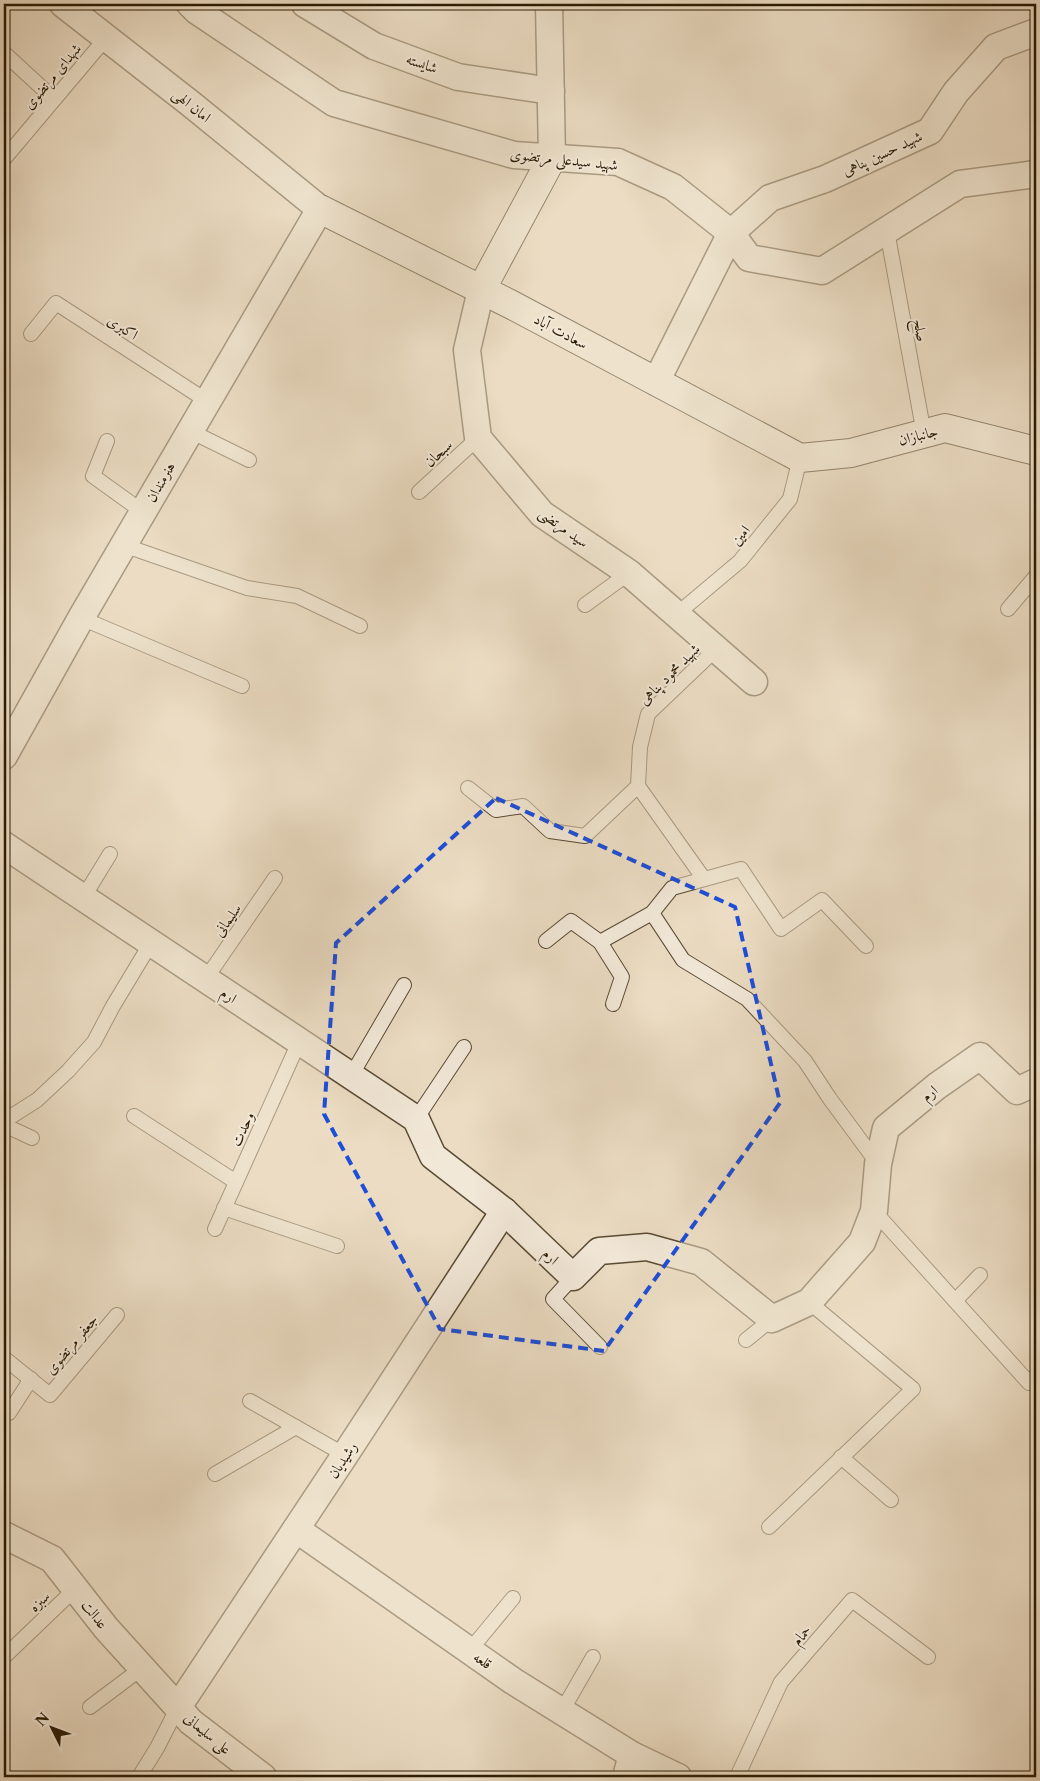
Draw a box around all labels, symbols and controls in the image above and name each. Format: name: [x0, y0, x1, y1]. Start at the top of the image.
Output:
street label: شهدای مرتضوی: [19, 39, 87, 114]
street label: شایسته: [404, 49, 440, 77]
street label: امان الهی: [168, 84, 215, 128]
street label: شهید حسین پناهی: [839, 126, 926, 182]
street label: شهید سیدعلی مرتضوی: [509, 144, 619, 176]
street label: سعادت آباد: [531, 309, 591, 353]
street label: اکبری: [104, 310, 142, 344]
street label: صلح: [905, 317, 932, 344]
street label: جانبازان: [896, 421, 940, 449]
street label: سبحان: [420, 435, 456, 471]
street label: هنرمندان: [141, 458, 179, 506]
street label: سید مرتضی: [534, 503, 593, 553]
street label: امین: [726, 521, 754, 549]
street label: شهید محمود پناهی: [634, 639, 705, 710]
street label: سلیمانی: [209, 900, 245, 940]
street label: ارم: [215, 983, 241, 1011]
street label: ارم: [917, 1081, 944, 1109]
street label: وحدت: [226, 1109, 258, 1149]
street label: ارم: [536, 1244, 563, 1271]
street label: جعفر مرتضوی: [40, 1310, 103, 1379]
street label: رشیدیان: [323, 1438, 361, 1482]
street label: سبزه: [24, 1586, 54, 1616]
street label: عدالت: [78, 1596, 112, 1633]
street label: حمام: [787, 1621, 818, 1652]
street label: قلعه: [470, 1647, 496, 1673]
north arrow: [28, 1704, 78, 1754]
street label: علی سلیمانی: [179, 1708, 236, 1760]
text: N: [32, 1709, 53, 1730]

